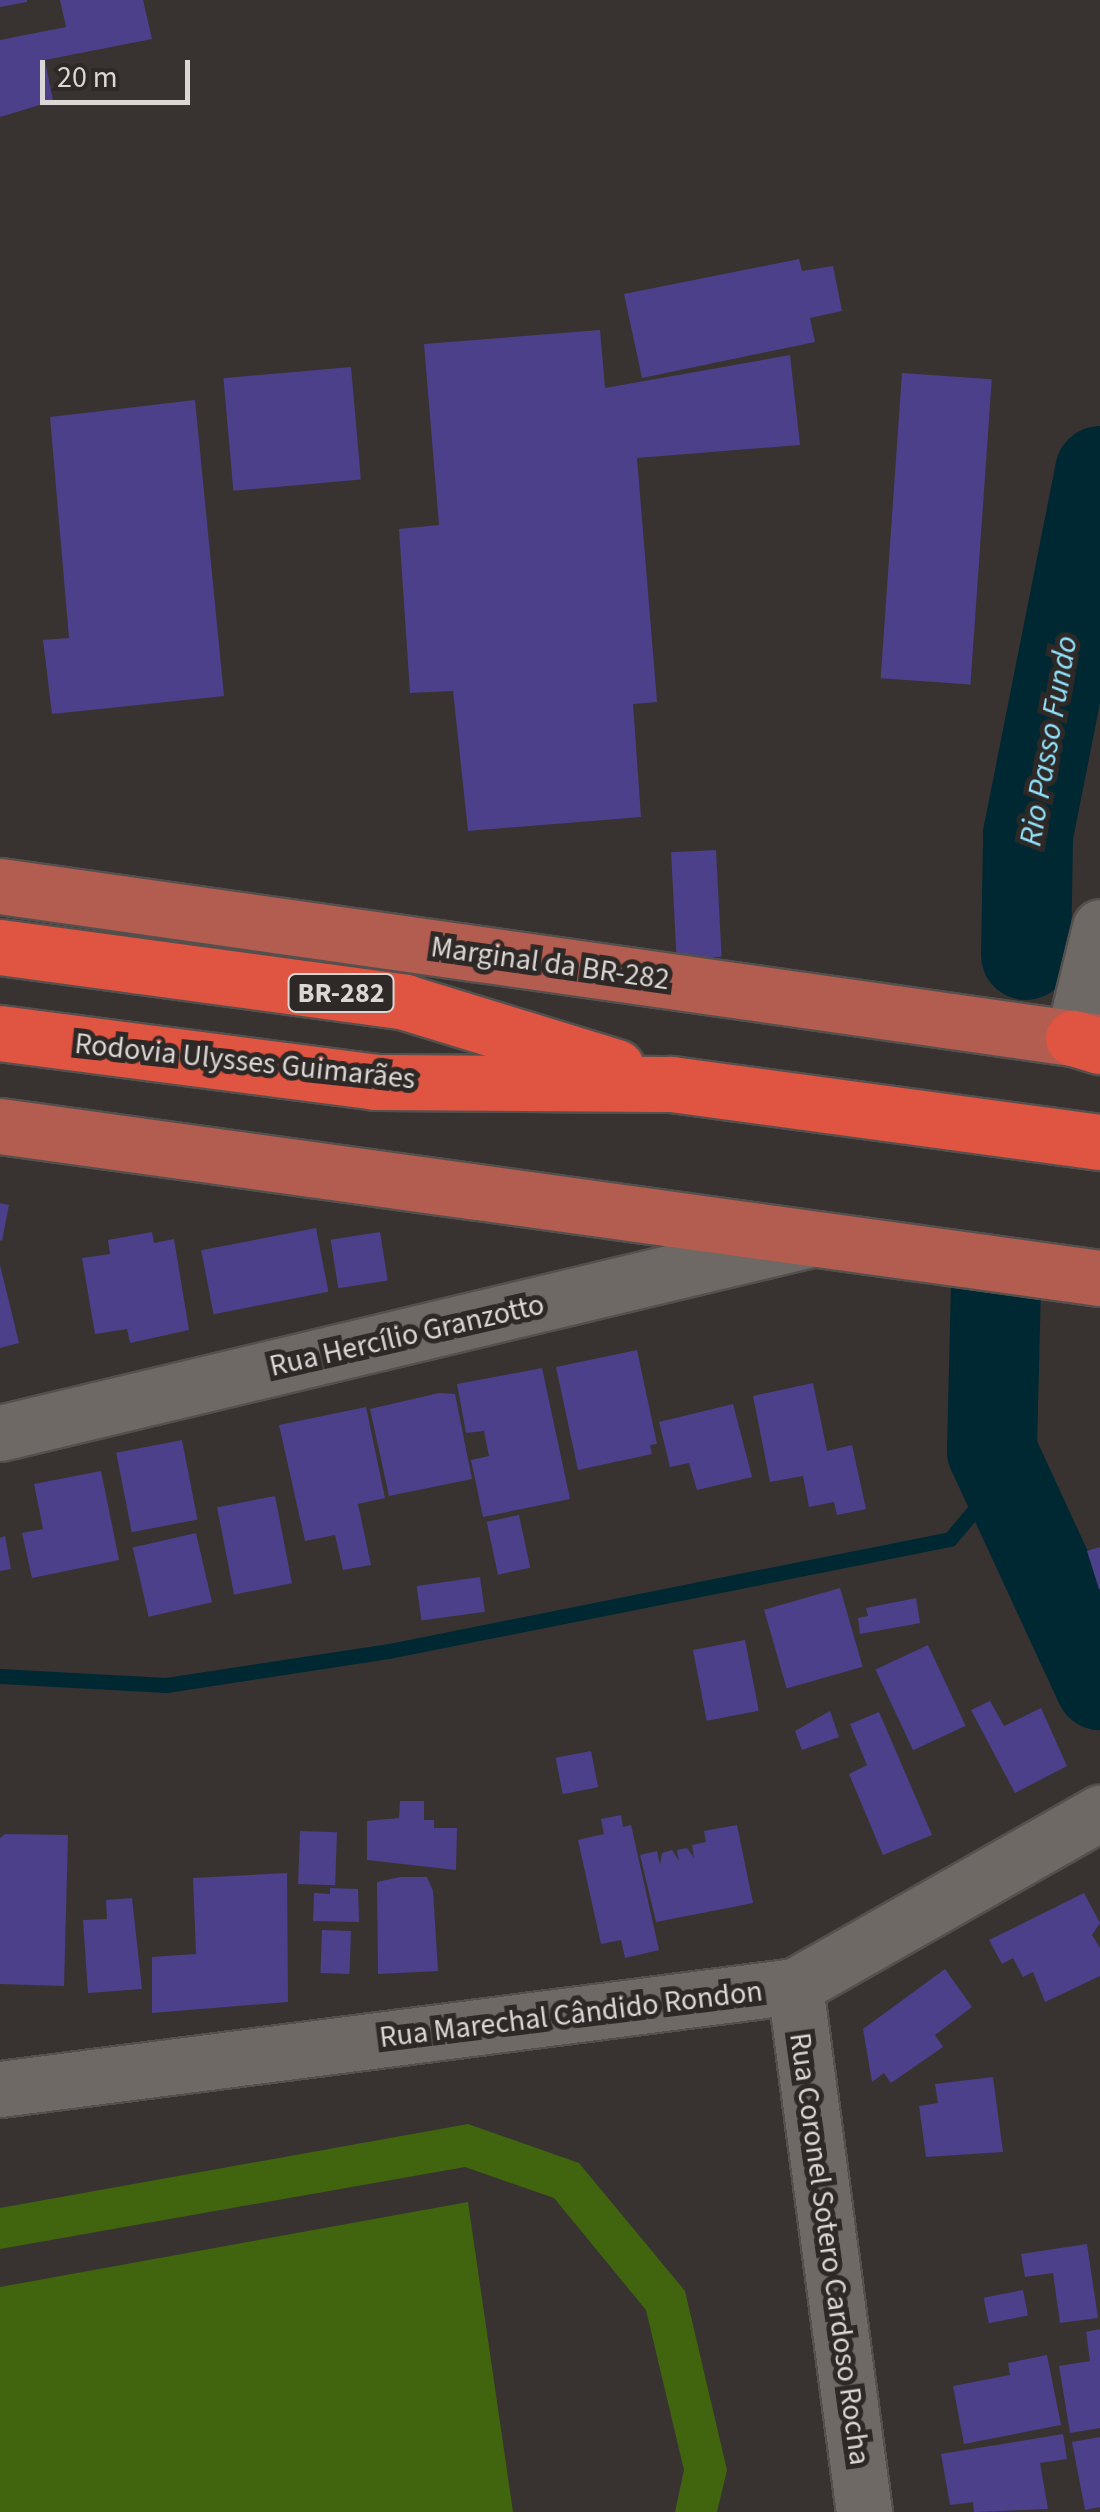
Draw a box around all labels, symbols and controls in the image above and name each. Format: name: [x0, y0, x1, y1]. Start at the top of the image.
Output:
scale bar: [45, 40, 195, 102]
text: 20 m: [57, 56, 118, 99]
water label: Rio Passo Fundo: [1012, 633, 1086, 849]
street label: Marginal da BR-282: [429, 929, 671, 999]
road number: BR-282: [286, 970, 396, 1016]
street label: Rodovia Ulysses Guimarães: [73, 1026, 417, 1098]
street label: Rua Hercílio Granzotto: [266, 1287, 548, 1385]
street label: Rua Marechal Cândido Rondon: [377, 1974, 765, 2056]
street label: Rua Coronel Sotero Cardoso Rocha: [781, 2031, 877, 2467]

